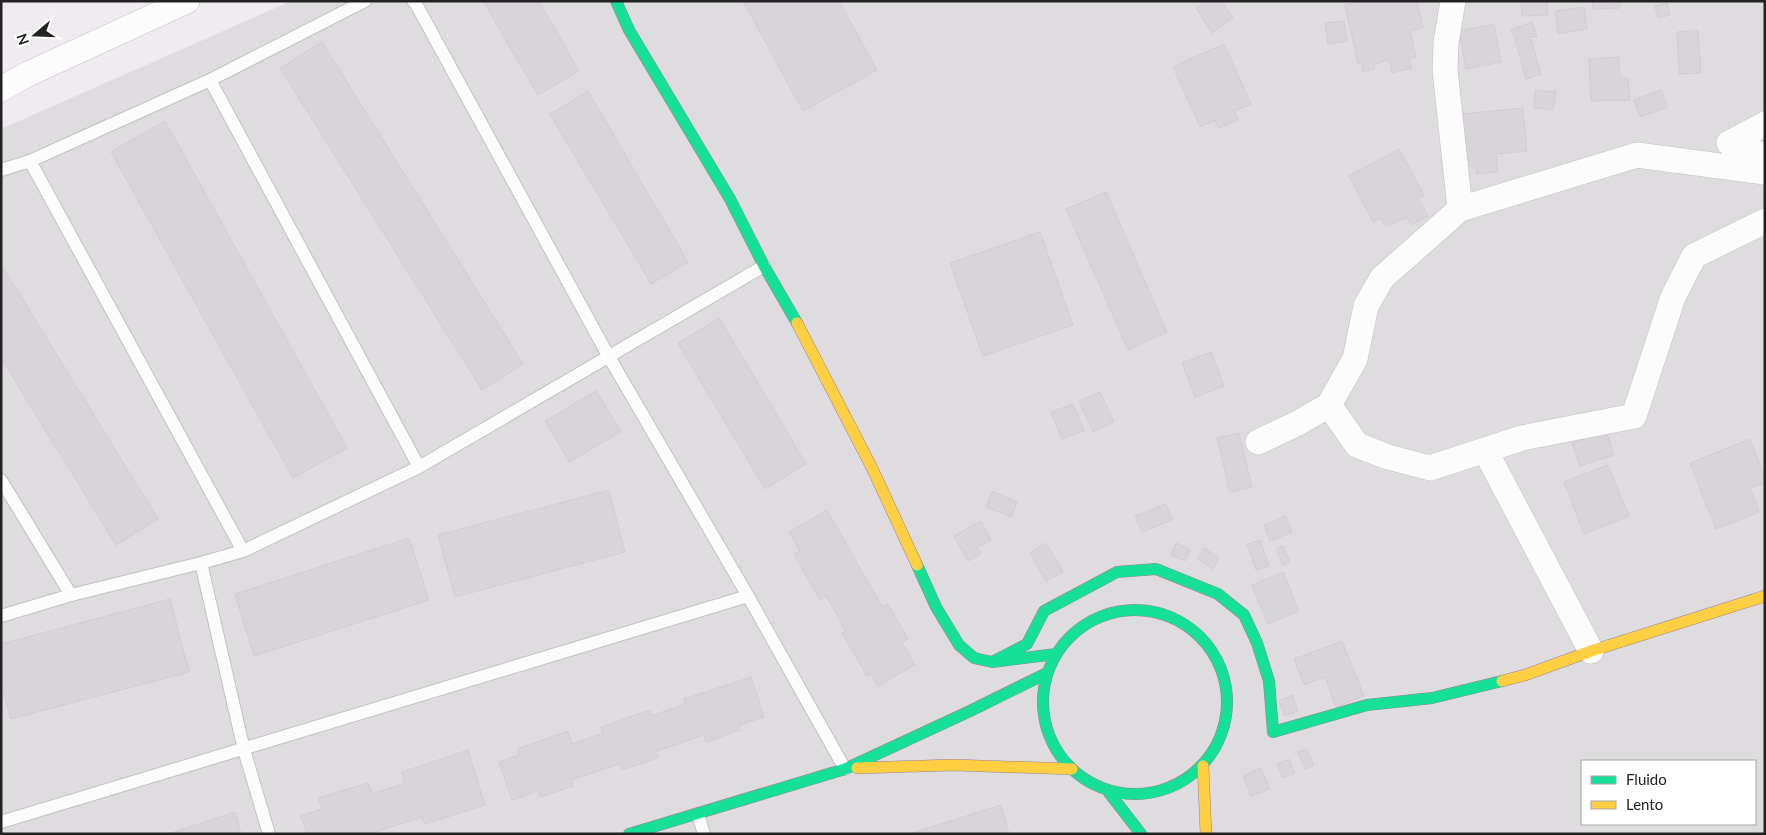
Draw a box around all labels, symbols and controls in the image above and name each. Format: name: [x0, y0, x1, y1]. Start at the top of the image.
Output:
north arrow: [10, 10, 60, 60]
text: N: [12, 32, 32, 47]
legend: [1581, 760, 1756, 825]
text: Fluido: [1626, 770, 1667, 788]
text: Lento: [1626, 795, 1663, 813]

